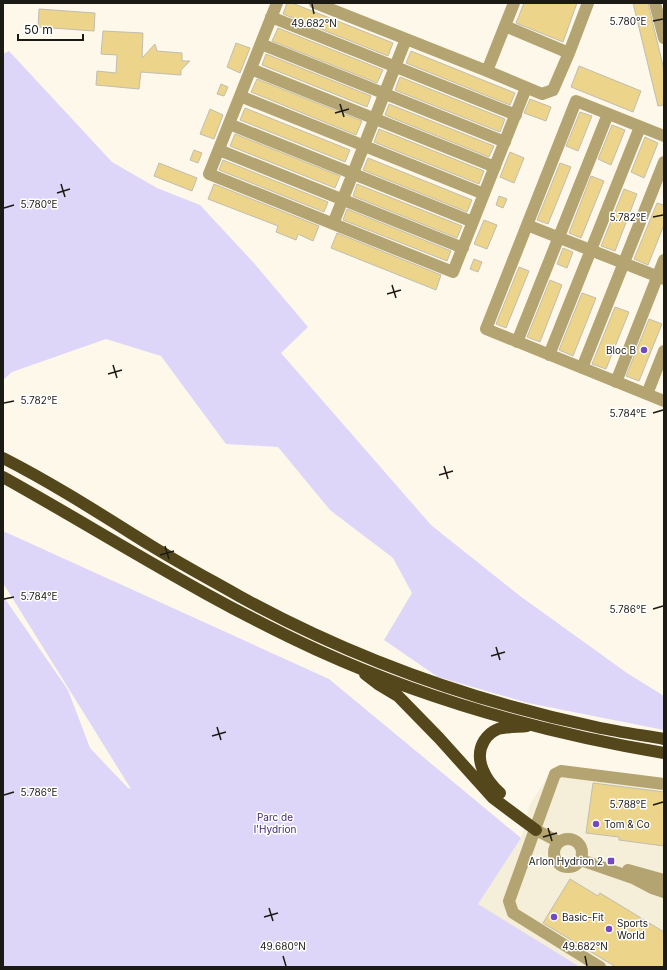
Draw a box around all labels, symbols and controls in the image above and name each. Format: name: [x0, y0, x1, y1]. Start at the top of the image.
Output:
text: 5.780°E: [609, 15, 647, 27]
scale bar: [18, 16, 83, 42]
text: 49.682°N: [291, 17, 337, 29]
text: 50 m: [24, 22, 53, 37]
text: 5.780°E: [20, 198, 58, 210]
text: 5.782°E: [610, 211, 646, 223]
place label: Bloc B: [606, 344, 636, 356]
marker: Bloc B: [639, 345, 649, 355]
text: 5.782°E: [21, 394, 57, 406]
text: 5.784°E: [609, 407, 647, 419]
text: 5.784°E: [20, 590, 58, 602]
text: 5.786°E: [609, 603, 647, 615]
text: 5.786°E: [20, 786, 58, 798]
text: 5.788°E: [610, 798, 646, 810]
park label: Parc de l'Hydrion: [254, 811, 296, 835]
place label: Tom & Co: [604, 818, 650, 830]
marker: Tom & Co: [591, 819, 601, 829]
place label: Arlon Hydrion 2: [529, 855, 603, 867]
marker: Arlon Hydrion 2: [606, 856, 616, 866]
place label: Basic-Fit: [562, 911, 604, 923]
marker: Basic-Fit: [549, 912, 559, 922]
place label: Sports World: [617, 917, 648, 941]
marker: Sports World: [604, 924, 614, 934]
text: 49.680°N: [260, 940, 306, 952]
text: 49.682°N: [562, 940, 608, 952]

